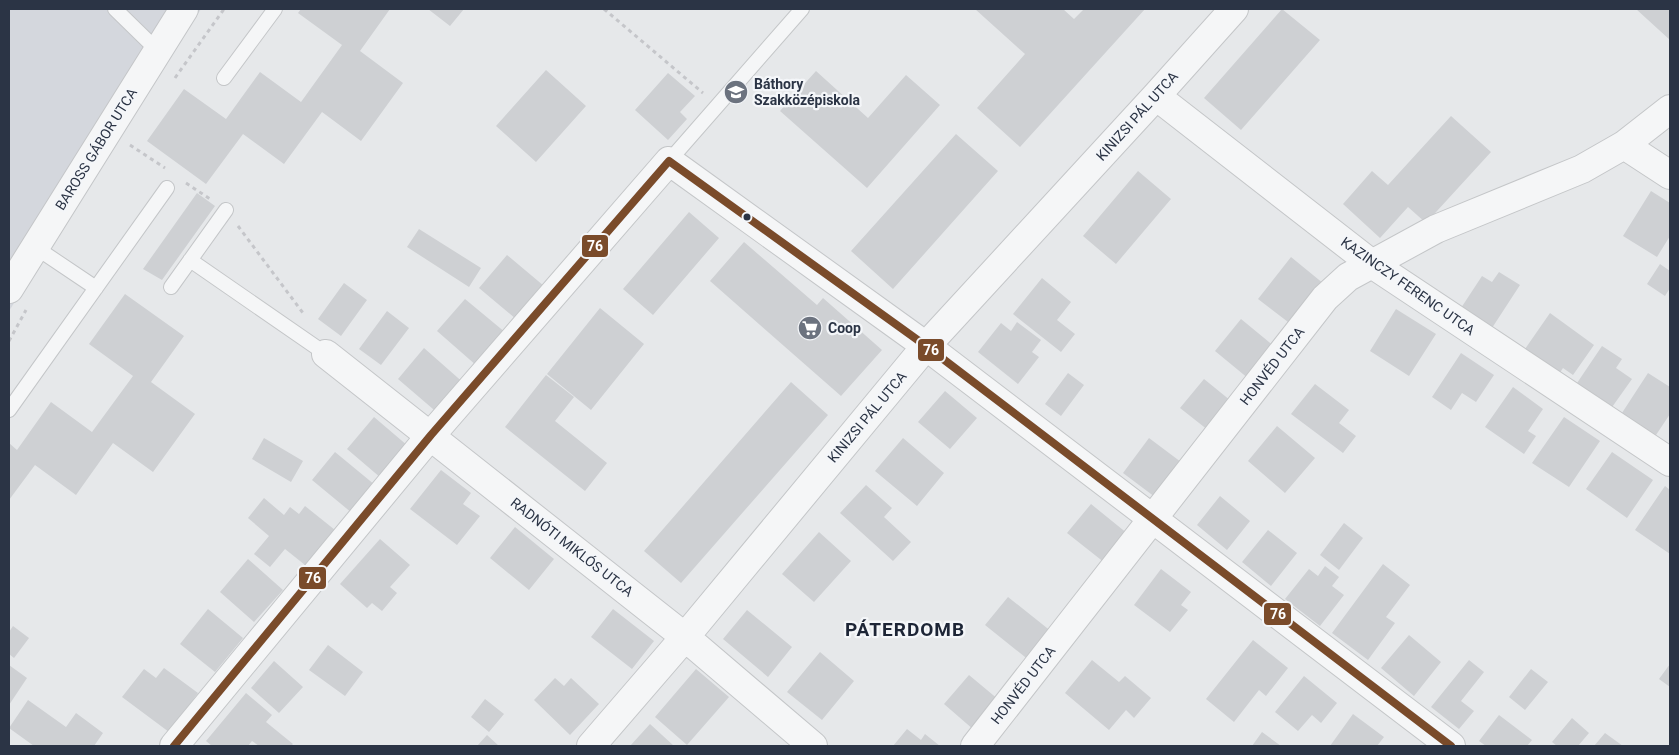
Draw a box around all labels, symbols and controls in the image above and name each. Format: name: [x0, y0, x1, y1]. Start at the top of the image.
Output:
street label: KINIZSI PÁL UTCA: [1092, 68, 1181, 164]
place label: Báthory Szakközépiskola: [754, 76, 860, 108]
school or university icon: Báthory Szakközépiskola: [723, 79, 749, 105]
street label: BAROSS GÁBOR UTCA: [51, 85, 140, 213]
unlabelled marker: [742, 212, 752, 222]
line badge: 76: [581, 234, 609, 258]
street label: KAZINCZY FERENC UTCA: [1338, 234, 1478, 338]
text: 76: [587, 238, 603, 254]
supermarket icon: Coop: [797, 315, 823, 341]
place label: Coop: [828, 320, 861, 336]
street label: HONVÉD UTCA: [1236, 323, 1307, 408]
line badge: 76: [917, 338, 945, 362]
text: 76: [923, 342, 939, 358]
street label: KINIZSI PÁL UTCA: [824, 368, 910, 466]
street label: RADNÓTI MIKLÓS UTCA: [508, 493, 637, 600]
line badge: 76: [298, 566, 327, 590]
text: 76: [305, 570, 321, 586]
line badge: 76: [1263, 602, 1292, 626]
text: 76: [1270, 606, 1286, 622]
district label: PÁTERDOMB: [845, 618, 965, 641]
street label: HONVÉD UTCA: [987, 642, 1058, 727]

